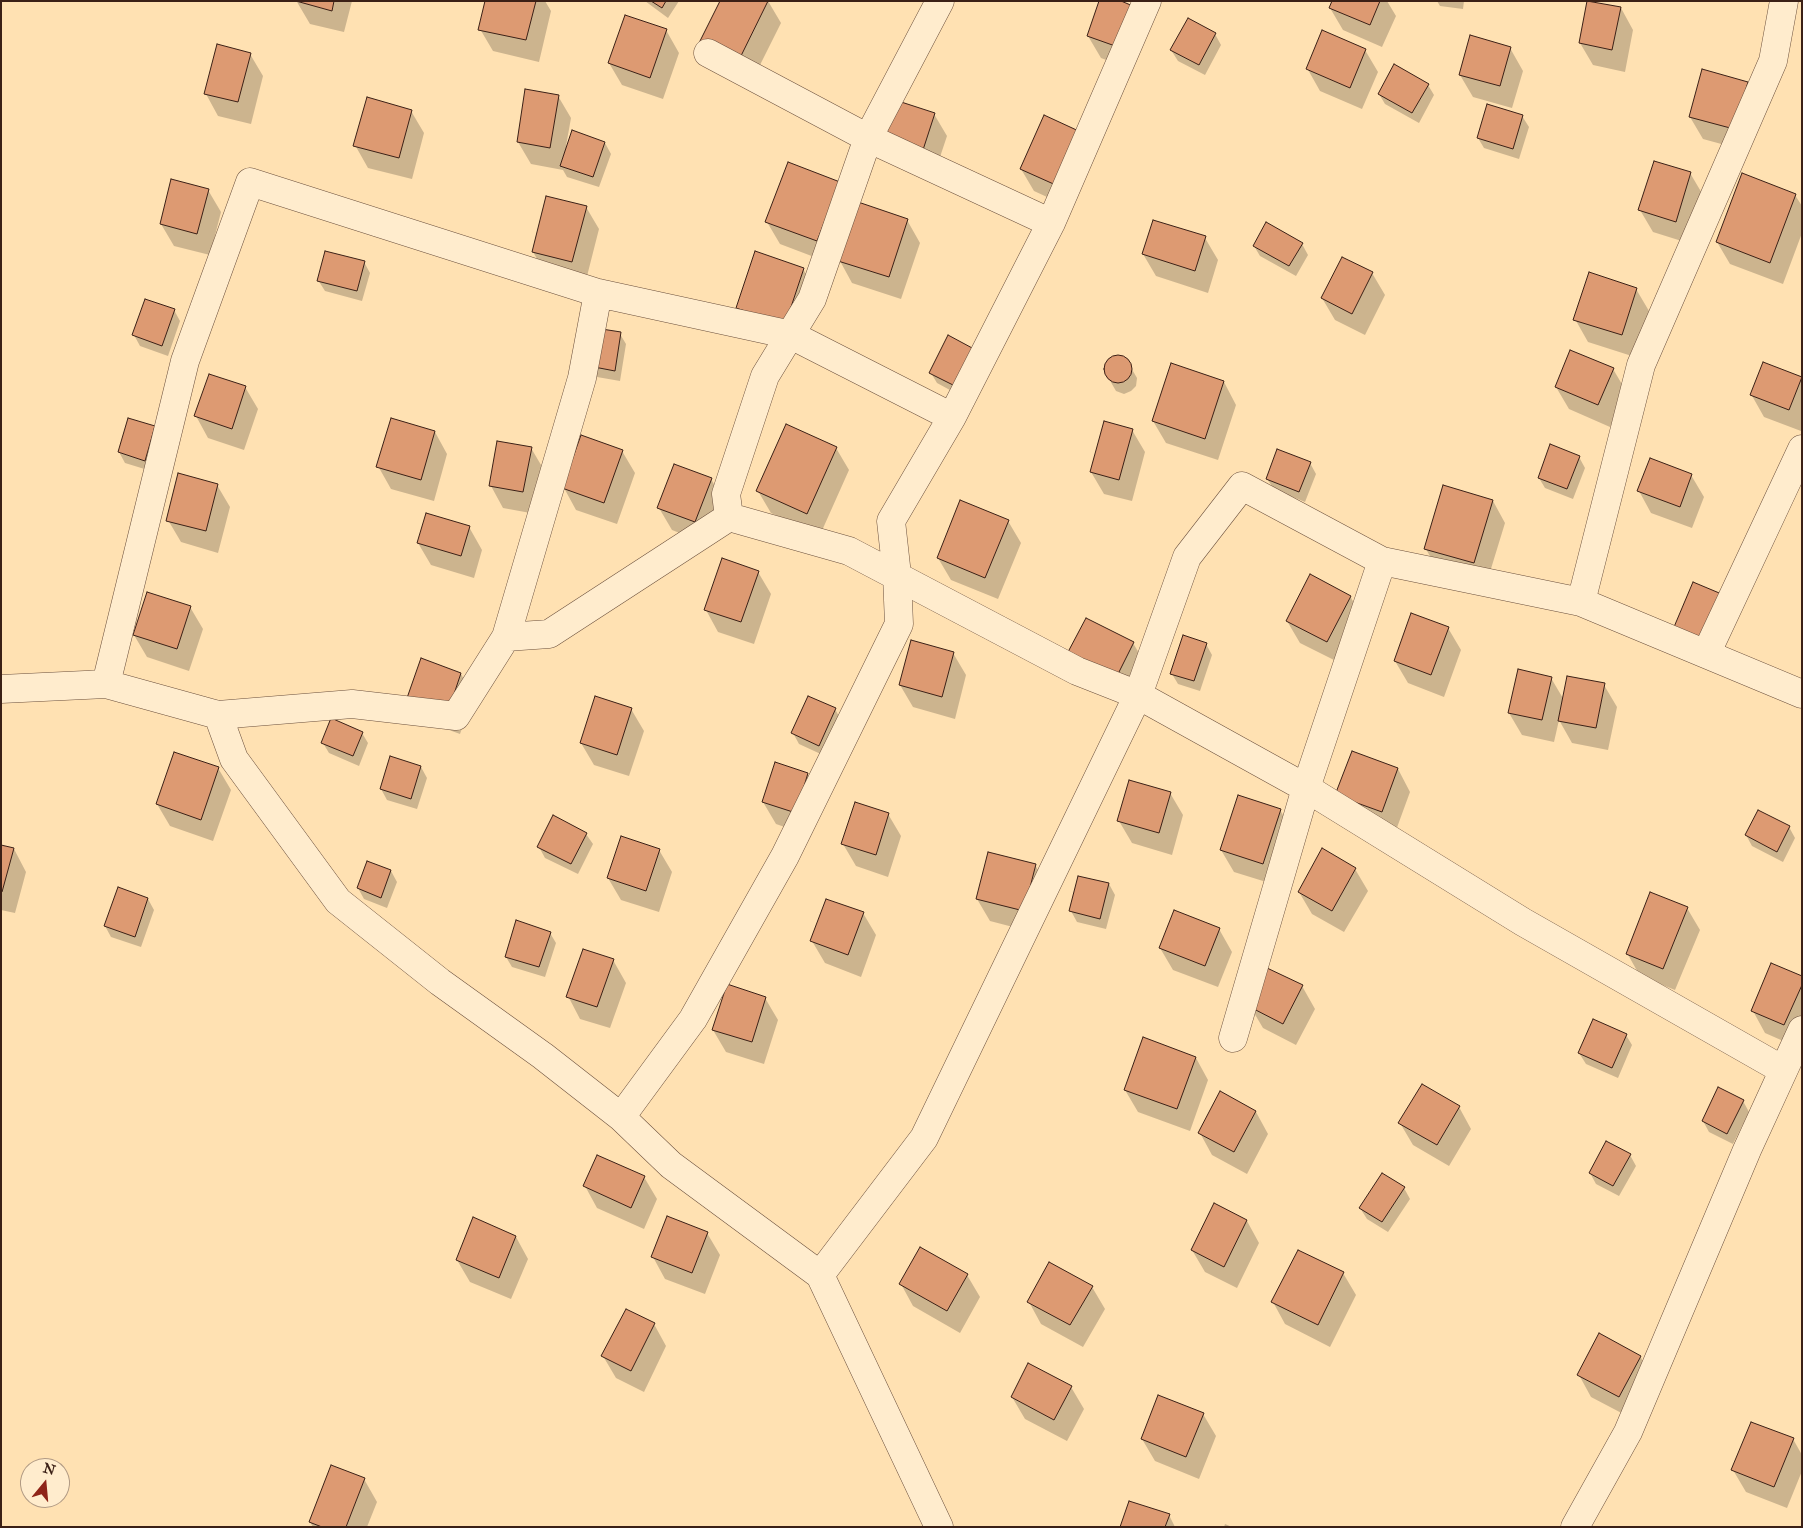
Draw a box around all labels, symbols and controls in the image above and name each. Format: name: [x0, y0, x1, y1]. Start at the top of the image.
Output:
north arrow: [20, 1458, 70, 1508]
text: N: [41, 1459, 57, 1479]

